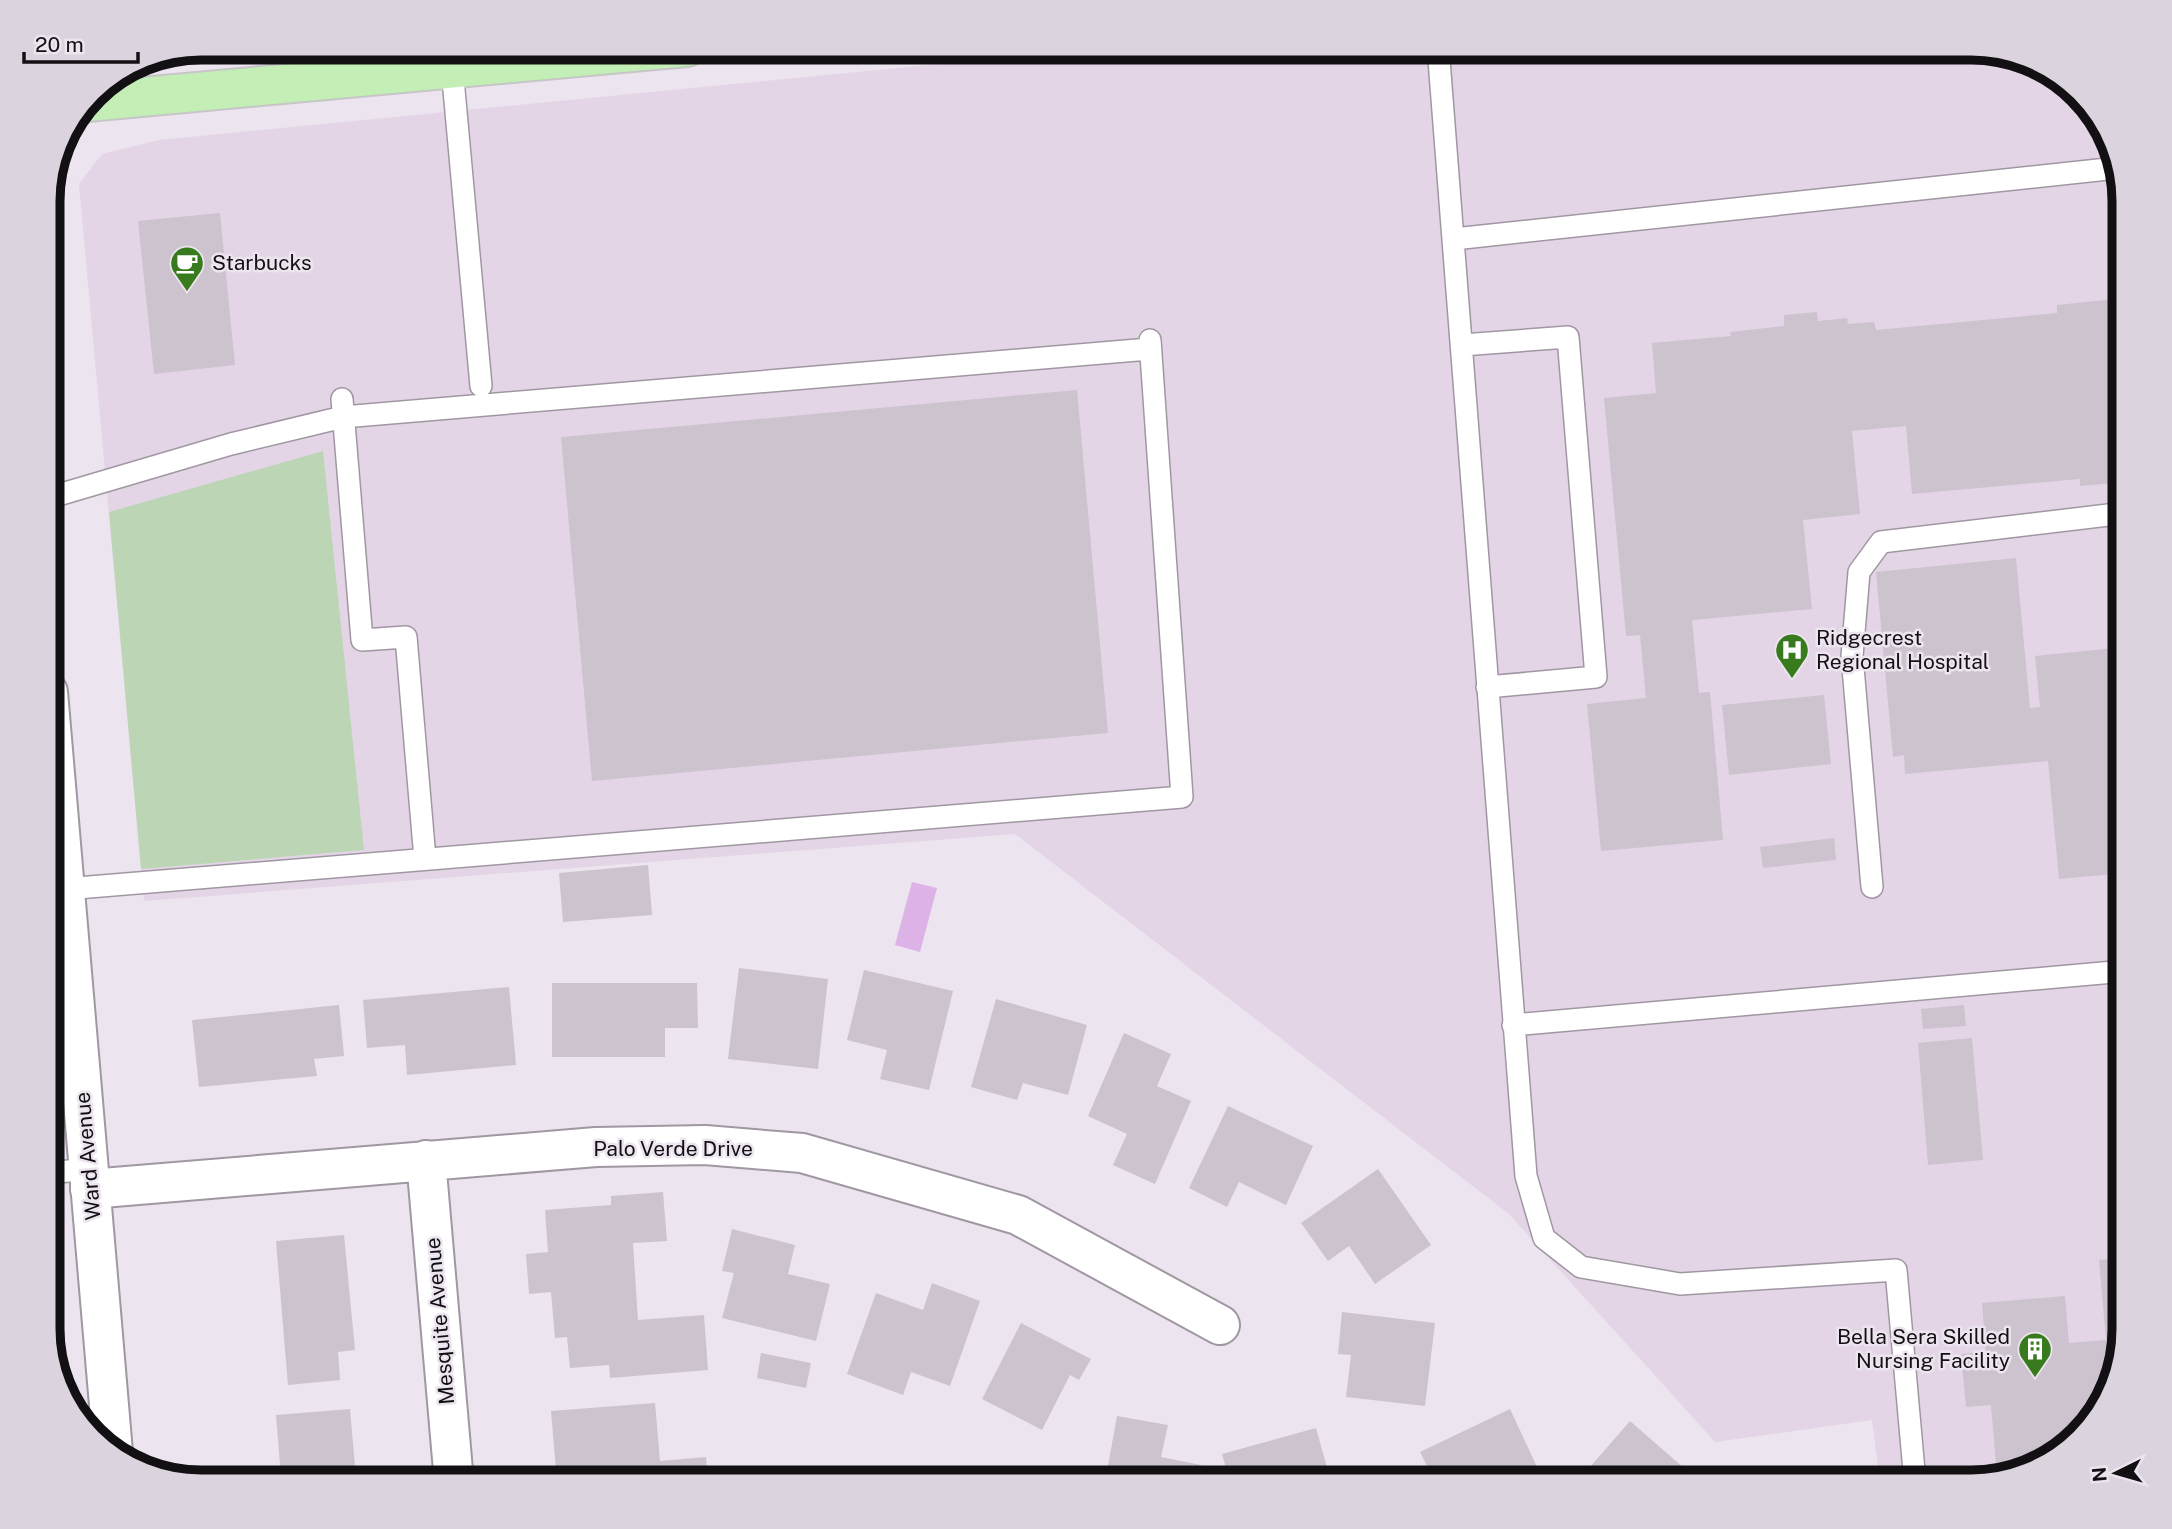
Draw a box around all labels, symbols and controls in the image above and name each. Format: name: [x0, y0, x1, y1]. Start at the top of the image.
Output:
scale bar: [24, 21, 138, 65]
text: 20 m: [35, 32, 84, 57]
cafe icon: Starbucks: [168, 244, 206, 293]
place label: Starbucks: [212, 250, 312, 275]
place label: Ridgecrest Regional Hospital: [1816, 625, 1989, 674]
hospital icon: Ridgecrest Regional Hospital: [1773, 631, 1811, 680]
street label: Ward Avenue: [69, 1091, 106, 1221]
street label: Palo Verde Drive: [593, 1136, 753, 1161]
street label: Mesquite Avenue: [420, 1236, 459, 1406]
place label: Bella Sera Skilled Nursing Facility: [1837, 1324, 2010, 1373]
building icon: Bella Sera Skilled Nursing Facility: [2016, 1330, 2054, 1379]
north arrow: [2081, 1438, 2151, 1508]
text: N: [2087, 1466, 2111, 1483]

